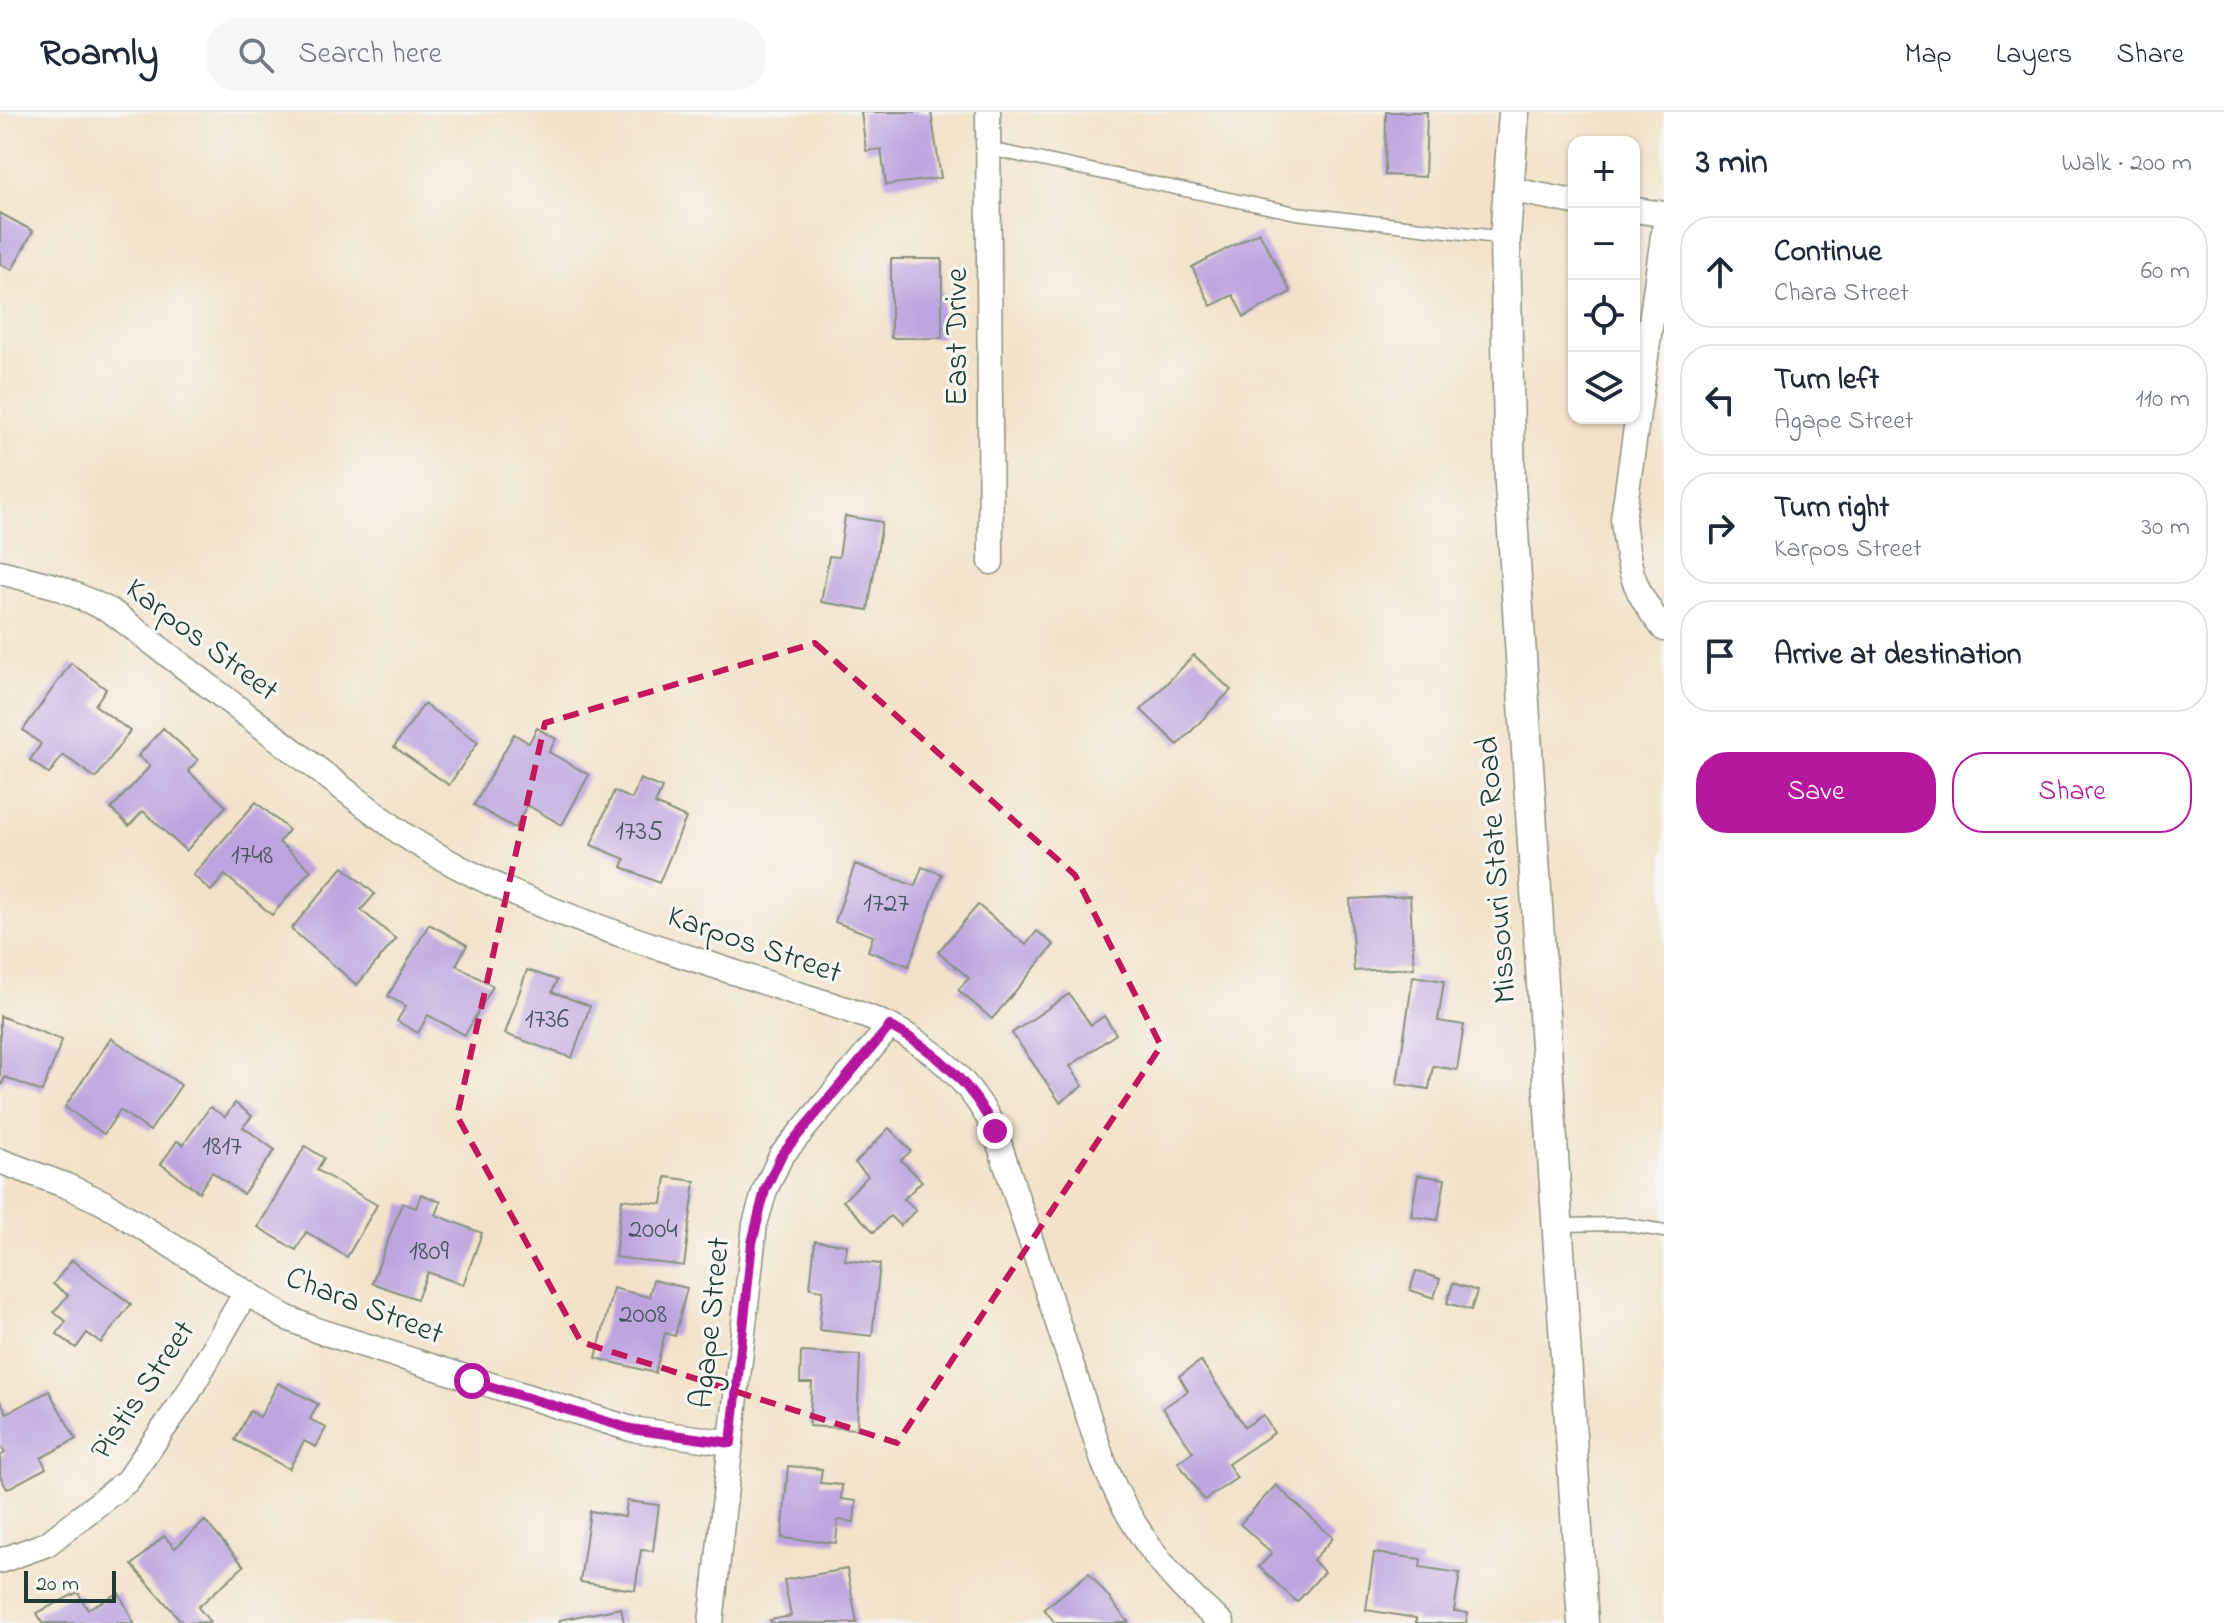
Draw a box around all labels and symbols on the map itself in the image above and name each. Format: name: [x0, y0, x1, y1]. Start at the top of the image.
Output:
street label: East Drive: [935, 267, 982, 406]
street label: Karpos Street: [114, 568, 288, 715]
street label: Missouri State Road: [1465, 735, 1531, 1005]
house number: 1735: [615, 812, 663, 853]
house number: 1748: [231, 836, 273, 877]
house number: 1727: [863, 884, 909, 925]
street label: Karpos Street: [660, 894, 848, 998]
house number: 1736: [525, 1000, 569, 1041]
route end: [977, 1113, 1013, 1149]
house number: 1817: [202, 1127, 242, 1168]
house number: 2004: [628, 1210, 678, 1251]
house number: 1809: [409, 1232, 450, 1273]
street label: Agape Street: [680, 1235, 744, 1411]
street label: Chara Street: [278, 1255, 450, 1359]
house number: 2008: [619, 1295, 667, 1336]
street label: Pistis Street: [80, 1311, 208, 1471]
route start: [454, 1363, 490, 1399]
scale bar: [24, 1567, 116, 1603]

